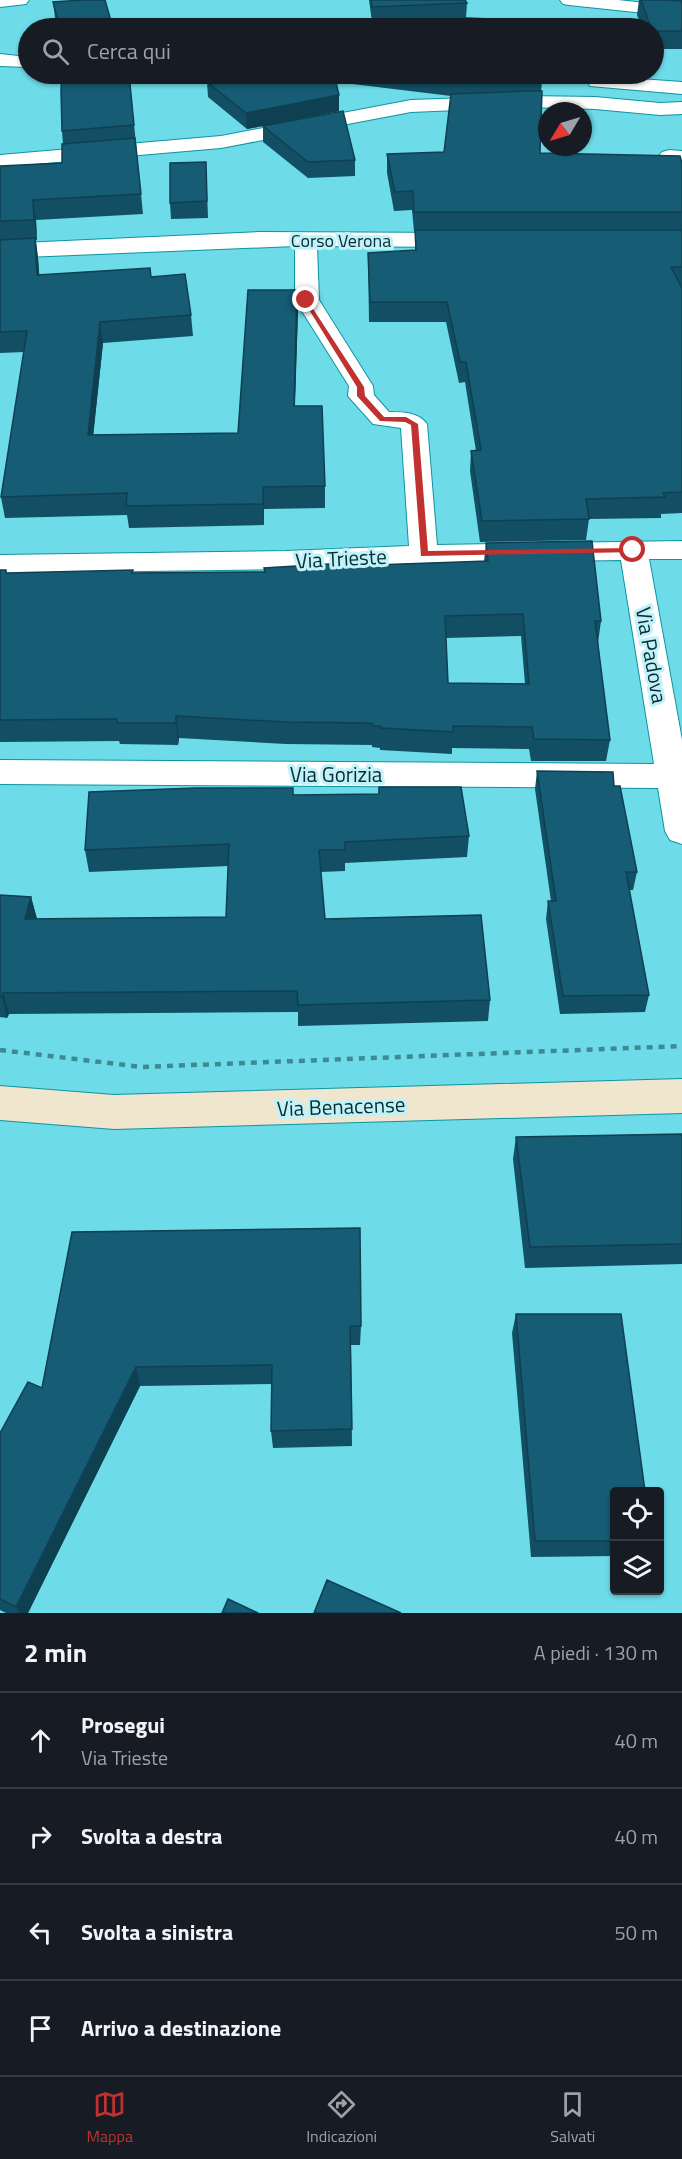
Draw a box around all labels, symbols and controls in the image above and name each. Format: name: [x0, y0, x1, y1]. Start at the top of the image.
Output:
search box: [18, 18, 664, 84]
text: Cerca qui: [87, 34, 171, 68]
icon: search: [39, 35, 72, 68]
north arrow: [538, 102, 592, 156]
street label: Corso Verona: [291, 227, 391, 254]
route end: [292, 286, 318, 312]
route start: [619, 536, 645, 562]
street label: Via Trieste: [295, 540, 387, 576]
street label: Via Padova: [628, 604, 676, 706]
street label: Via Gorizia: [290, 758, 383, 790]
street label: Via Benacense: [276, 1088, 406, 1124]
map controls: [610, 1487, 664, 1595]
button: locate: [610, 1487, 664, 1541]
button: layers: [610, 1541, 664, 1595]
text: 2 min: [24, 1633, 87, 1672]
text: A piedi · 130 m: [534, 1637, 658, 1668]
text: Prosegui: [81, 1708, 165, 1742]
icon: ahead: [24, 1724, 57, 1757]
text: 40 m: [614, 1725, 658, 1756]
text: Via Trieste: [81, 1742, 168, 1773]
text: Svolta a destra: [81, 1819, 223, 1853]
icon: right: [24, 1820, 57, 1853]
text: 40 m: [614, 1821, 658, 1852]
text: Svolta a sinistra: [81, 1915, 233, 1949]
icon: left: [24, 1916, 57, 1949]
text: 50 m: [614, 1917, 658, 1948]
text: Arrivo a destinazione: [81, 2011, 281, 2045]
icon: arrive: [24, 2012, 57, 2045]
tab: Mappa: [87, 2088, 133, 2148]
tab: Indicazioni: [306, 2088, 377, 2148]
tab: Salvati: [550, 2088, 595, 2148]

